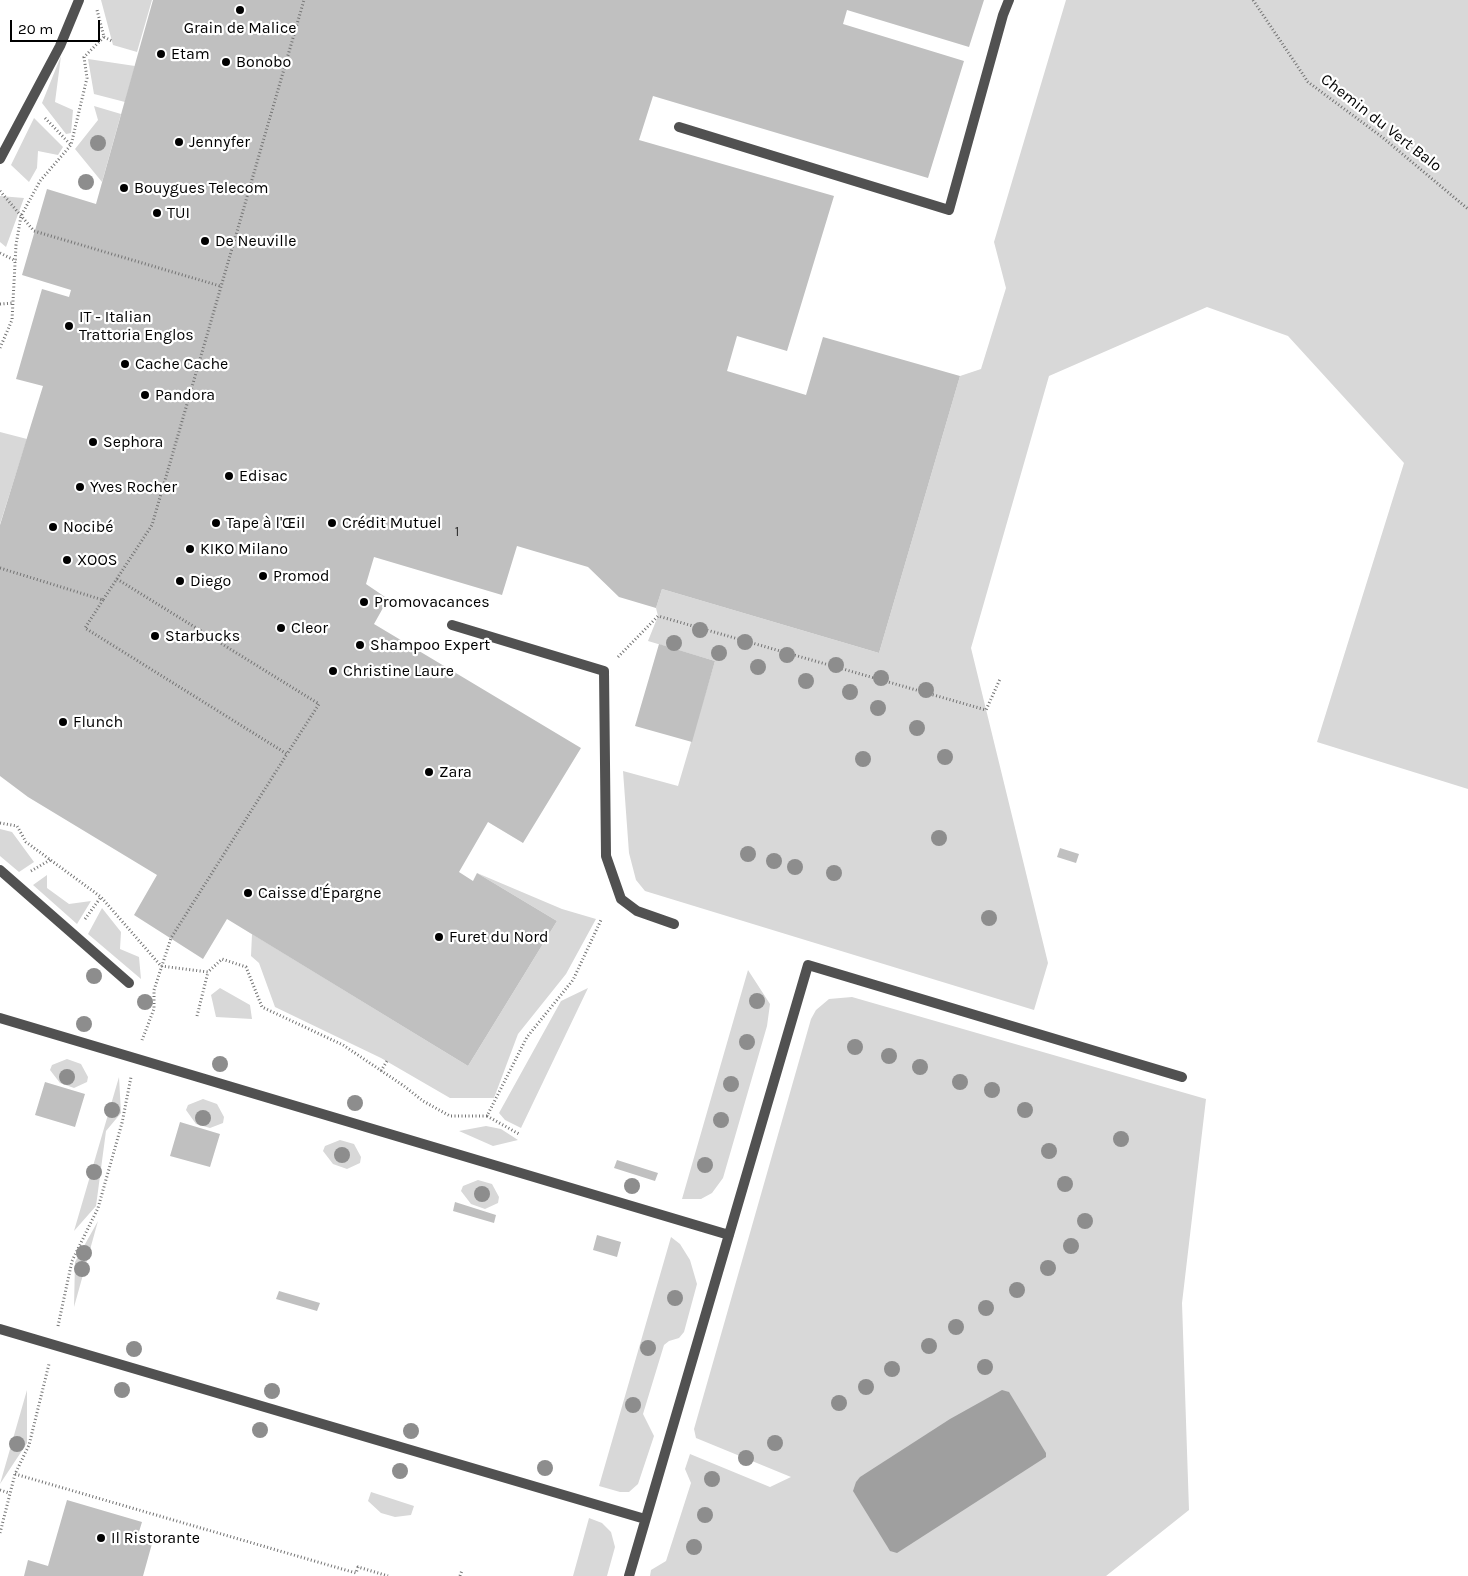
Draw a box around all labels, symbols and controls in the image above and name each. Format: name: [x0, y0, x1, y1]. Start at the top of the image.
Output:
marker: Grain de Malice: [234, 4, 246, 16]
scale bar: [12, 10, 102, 42]
place label: Grain de Malice: [184, 18, 296, 38]
text: 20 m: [18, 20, 53, 38]
place label: Etam: [171, 44, 210, 64]
marker: Etam: [155, 48, 167, 60]
place label: Bonobo: [236, 52, 291, 72]
marker: Bonobo: [220, 56, 232, 68]
street label: Chemin du Vert Balo: [1317, 70, 1445, 176]
place label: Jennyfer: [189, 132, 250, 152]
marker: Jennyfer: [173, 136, 185, 148]
place label: Bouygues Telecom: [134, 178, 269, 198]
marker: Bouygues Telecom: [118, 182, 130, 194]
place label: TUI: [167, 203, 190, 223]
marker: TUI: [151, 207, 163, 219]
place label: De Neuville: [215, 231, 296, 251]
marker: De Neuville: [199, 235, 211, 247]
place label: IT - Italian Trattoria Englos: [79, 307, 194, 345]
marker: IT - Italian Trattoria Englos: [63, 320, 75, 332]
place label: Cache Cache: [135, 354, 228, 374]
marker: Cache Cache: [119, 358, 131, 370]
place label: Pandora: [155, 385, 215, 405]
marker: Pandora: [139, 389, 151, 401]
place label: Sephora: [103, 432, 163, 452]
marker: Sephora: [87, 436, 99, 448]
place label: Edisac: [239, 466, 288, 486]
marker: Edisac: [223, 470, 235, 482]
place label: Yves Rocher: [90, 477, 177, 497]
marker: Yves Rocher: [74, 481, 86, 493]
place label: Tape à l'Œil: [226, 513, 305, 533]
place label: Crédit Mutuel: [342, 513, 442, 533]
place label: Nocibé: [63, 517, 113, 537]
marker: Tape à l'Œil: [210, 517, 222, 529]
marker: Crédit Mutuel: [326, 517, 338, 529]
marker: Nocibé: [47, 521, 59, 533]
house number: 1: [455, 524, 459, 540]
place label: KIKO Milano: [200, 539, 288, 559]
marker: KIKO Milano: [184, 543, 196, 555]
place label: XOOS: [77, 550, 117, 570]
marker: XOOS: [61, 554, 73, 566]
place label: Promod: [273, 566, 330, 586]
marker: Promod: [257, 570, 269, 582]
place label: Diego: [190, 571, 231, 591]
marker: Diego: [174, 575, 186, 587]
place label: Promovacances: [374, 592, 490, 612]
marker: Promovacances: [358, 596, 370, 608]
place label: Cleor: [291, 618, 328, 638]
marker: Cleor: [275, 622, 287, 634]
place label: Starbucks: [165, 626, 240, 646]
marker: Starbucks: [149, 630, 161, 642]
place label: Shampoo Expert: [370, 635, 490, 655]
marker: Shampoo Expert: [354, 639, 366, 651]
place label: Christine Laure: [343, 661, 454, 681]
marker: Christine Laure: [327, 665, 339, 677]
place label: Flunch: [73, 712, 123, 732]
marker: Flunch: [57, 716, 69, 728]
place label: Zara: [439, 762, 472, 782]
marker: Zara: [423, 766, 435, 778]
place label: Caisse d'Épargne: [258, 883, 381, 903]
marker: Caisse d'Épargne: [242, 887, 254, 899]
place label: Furet du Nord: [449, 927, 548, 947]
marker: Furet du Nord: [433, 931, 445, 943]
place label: Il Ristorante: [111, 1528, 200, 1548]
marker: Il Ristorante: [95, 1532, 107, 1544]

